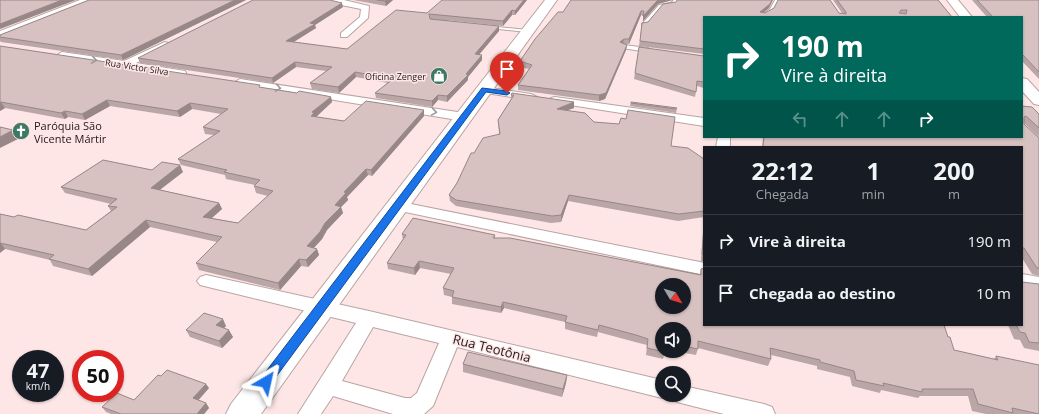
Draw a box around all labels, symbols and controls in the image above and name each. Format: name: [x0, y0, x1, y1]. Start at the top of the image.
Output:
text: 190 m: [781, 27, 864, 65]
icon: right: [715, 32, 767, 84]
pin: [490, 52, 524, 93]
one-way arrow: [91, 55, 97, 64]
street label: Rua Victor Silva: [104, 56, 170, 78]
icon: arrive: [496, 58, 518, 80]
text: Vire à direita: [781, 63, 887, 87]
shop icon: Oficina Zenger: [429, 66, 449, 86]
place label: Oficina Zenger: [365, 70, 426, 83]
one-way arrow: [275, 83, 281, 92]
one-way arrow: [431, 107, 437, 116]
icon: left: [789, 108, 811, 130]
icon: ahead: [831, 108, 853, 130]
icon: ahead: [873, 108, 895, 130]
icon: right: [915, 108, 937, 130]
place label: Paróquia São Vicente Mártir: [34, 118, 107, 146]
church icon: Paróquia São Vicente Mártir: [11, 121, 31, 141]
text: 22:12: [751, 154, 813, 187]
text: 1: [866, 154, 880, 187]
text: 200: [933, 154, 975, 187]
text: Chegada: [756, 185, 809, 203]
text: min: [862, 185, 885, 203]
text: m: [948, 185, 960, 203]
icon: right: [715, 230, 737, 252]
text: Vire à direita: [749, 231, 846, 251]
text: 190 m: [967, 231, 1011, 251]
north arrow: [655, 278, 691, 314]
map controls: [655, 278, 691, 402]
icon: arrive: [715, 282, 737, 304]
text: Chegada ao destino: [749, 283, 896, 303]
text: 10 m: [976, 283, 1011, 303]
button: sound: [655, 322, 691, 358]
street label: Rua Teotônia: [451, 330, 533, 366]
speed limit sign: 50: [72, 350, 124, 402]
text: 47: [27, 357, 49, 384]
position arrow: [245, 361, 287, 403]
button: search: [655, 366, 691, 402]
text: km/h: [26, 379, 50, 393]

